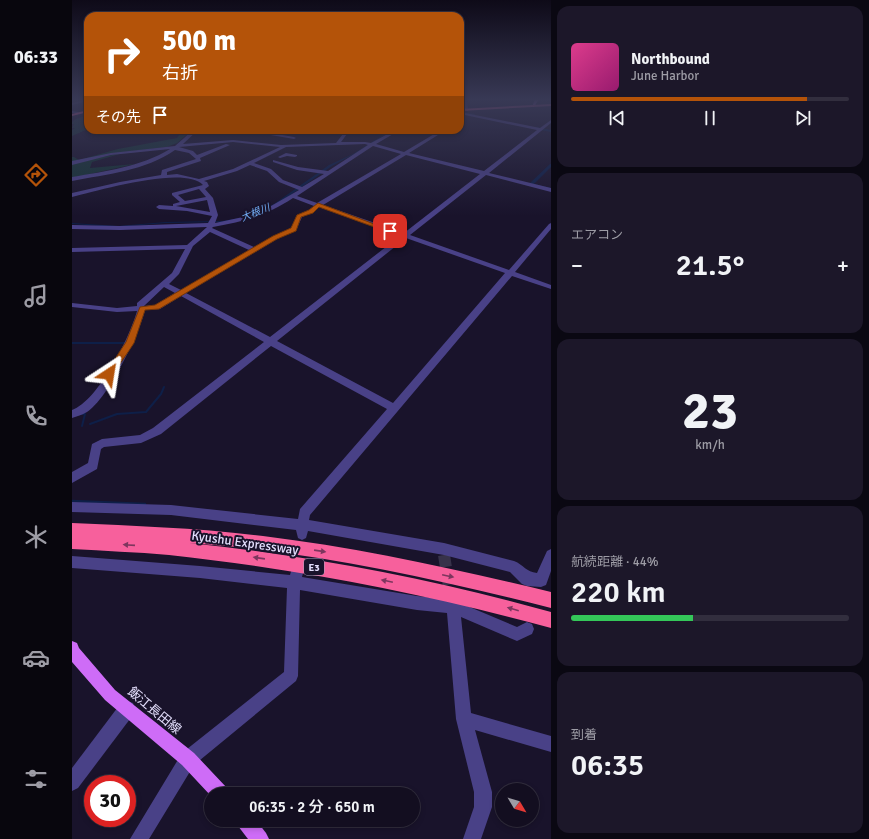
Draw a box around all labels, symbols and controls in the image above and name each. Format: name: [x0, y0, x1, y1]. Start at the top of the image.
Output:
text: 500 m: [162, 24, 236, 58]
icon: right: [96, 28, 148, 80]
text: 06:33: [14, 46, 58, 68]
text: Northbound: [631, 50, 710, 68]
text: 右折: [162, 62, 198, 84]
text: June Harbor: [631, 68, 699, 84]
icon: arrive: [149, 104, 171, 126]
icon: previous: [606, 107, 628, 129]
icon: pause: [699, 107, 721, 129]
icon: next: [792, 107, 814, 129]
text: その先: [96, 108, 141, 126]
icon: directions: [22, 161, 50, 189]
water label: 大根川: [239, 201, 272, 224]
pin: [373, 214, 407, 248]
icon: arrive: [379, 220, 401, 242]
text: エアコン: [571, 227, 623, 243]
text: 21.5°: [676, 247, 744, 284]
text: −: [571, 252, 583, 279]
text: +: [837, 252, 849, 279]
icon: music: [22, 282, 50, 310]
position arrow: [88, 353, 130, 395]
text: 23: [682, 379, 738, 443]
icon: phone: [22, 402, 50, 430]
text: km/h: [695, 437, 725, 453]
icon: climate: [22, 523, 50, 551]
street label: Kyushu Expressway: [190, 528, 299, 558]
one-way arrow: [123, 542, 135, 549]
one-way arrow: [314, 548, 326, 554]
text: 航続距離 · 44%: [571, 554, 659, 570]
one-way arrow: [253, 555, 265, 562]
road number: E3: [304, 559, 324, 575]
one-way arrow: [441, 573, 454, 579]
text: 220 km: [571, 574, 666, 611]
one-way arrow: [381, 577, 393, 583]
one-way arrow: [507, 606, 520, 612]
icon: car: [22, 644, 50, 672]
street label: 飯江長田線: [124, 684, 184, 738]
text: 到着: [571, 727, 597, 743]
text: 06:35: [571, 747, 644, 784]
icon: filters: [22, 765, 50, 793]
speed limit sign: 30: [84, 775, 136, 827]
north arrow: [495, 783, 539, 827]
map controls: [495, 783, 539, 827]
text: 06:35 · 2 分 · 650 m: [249, 798, 375, 816]

